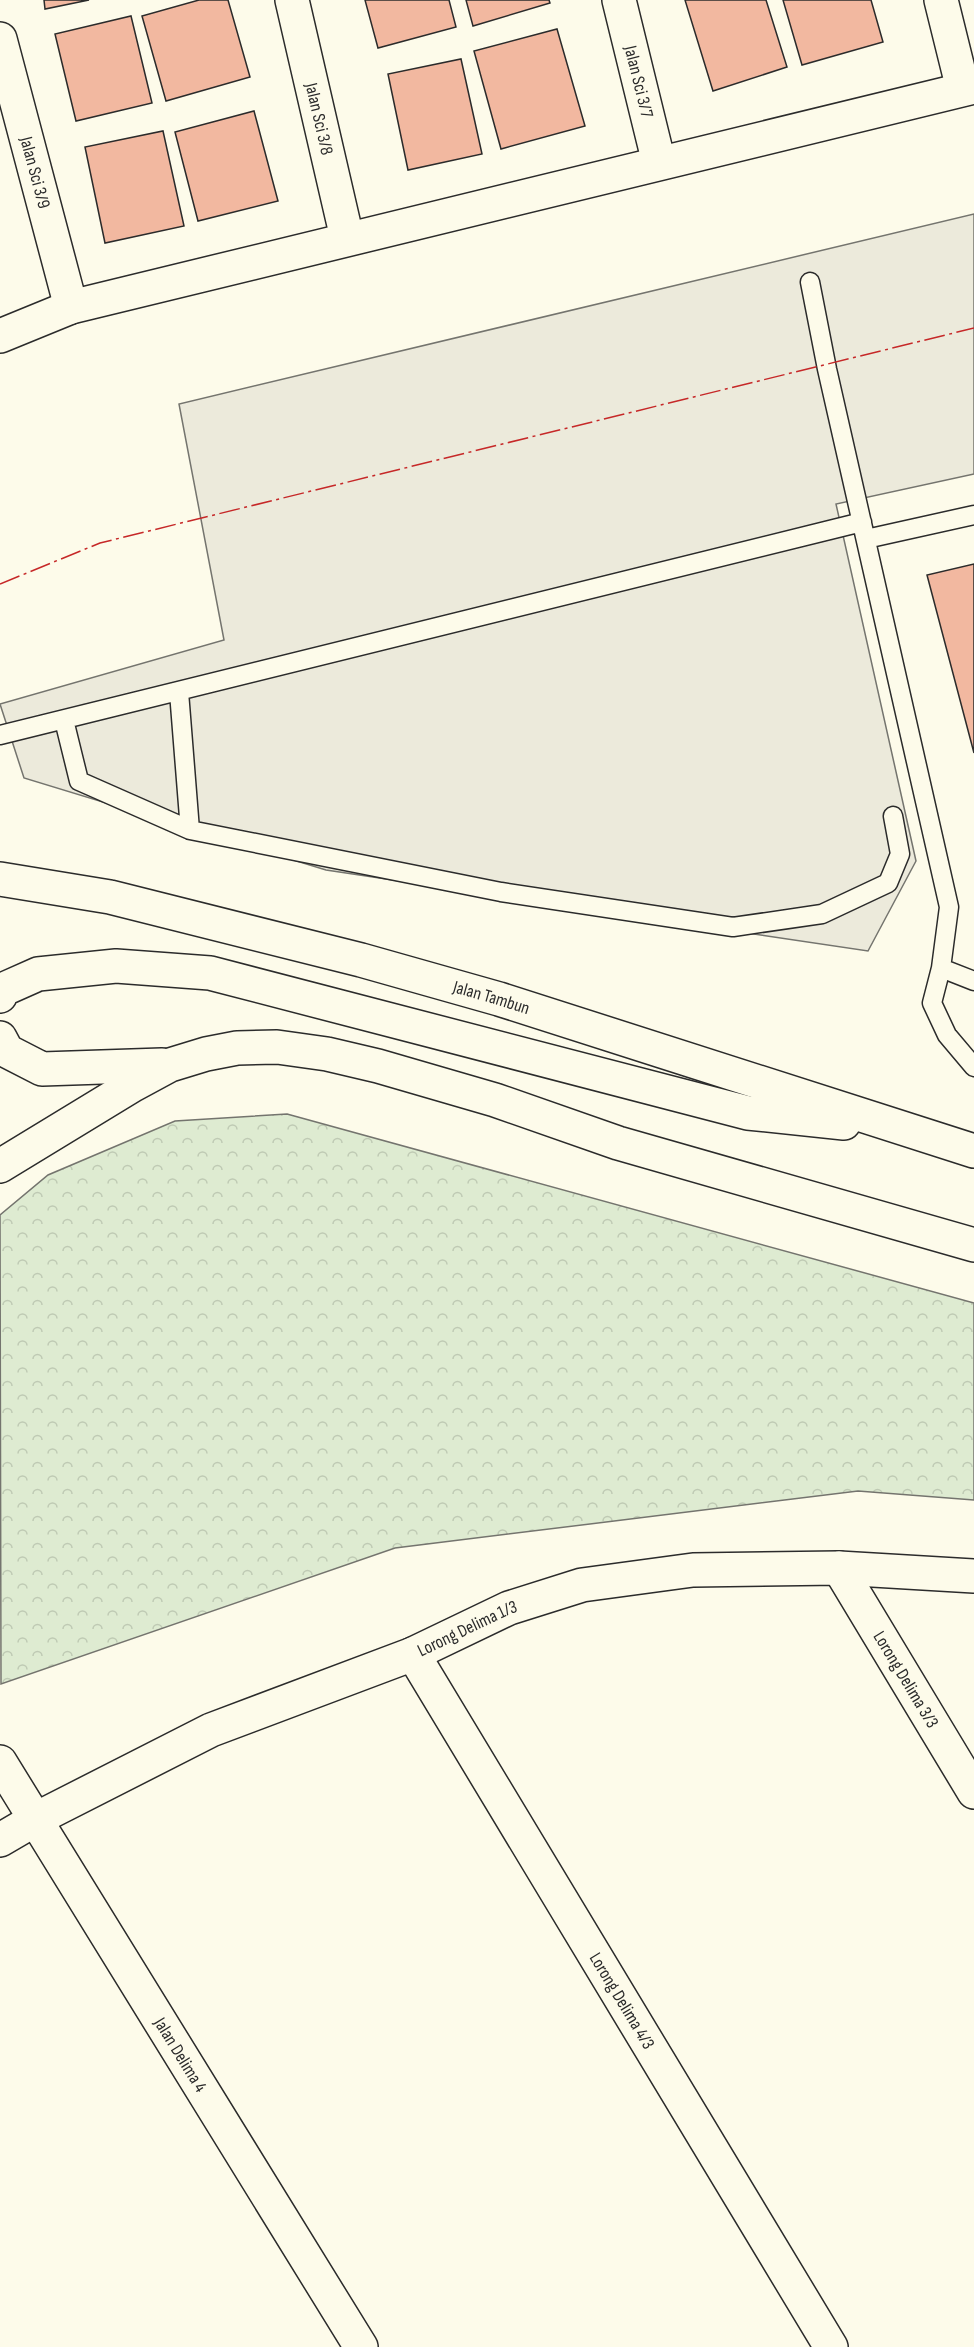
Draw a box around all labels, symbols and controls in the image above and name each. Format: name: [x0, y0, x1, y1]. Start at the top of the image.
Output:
street label: Jalan Sci 3/7: [619, 43, 658, 121]
street label: Jalan Sci 3/8: [300, 80, 337, 157]
street label: Jalan Sci 3/9: [15, 133, 54, 211]
street label: Jalan Tambun: [450, 976, 532, 1019]
street label: Lorong Delima 1/3: [414, 1596, 520, 1661]
street label: Lorong Delima 3/3: [869, 1627, 943, 1732]
street label: Lorong Delima 4/3: [585, 1949, 659, 2053]
street label: Jalan Delima 4: [149, 2013, 211, 2097]

